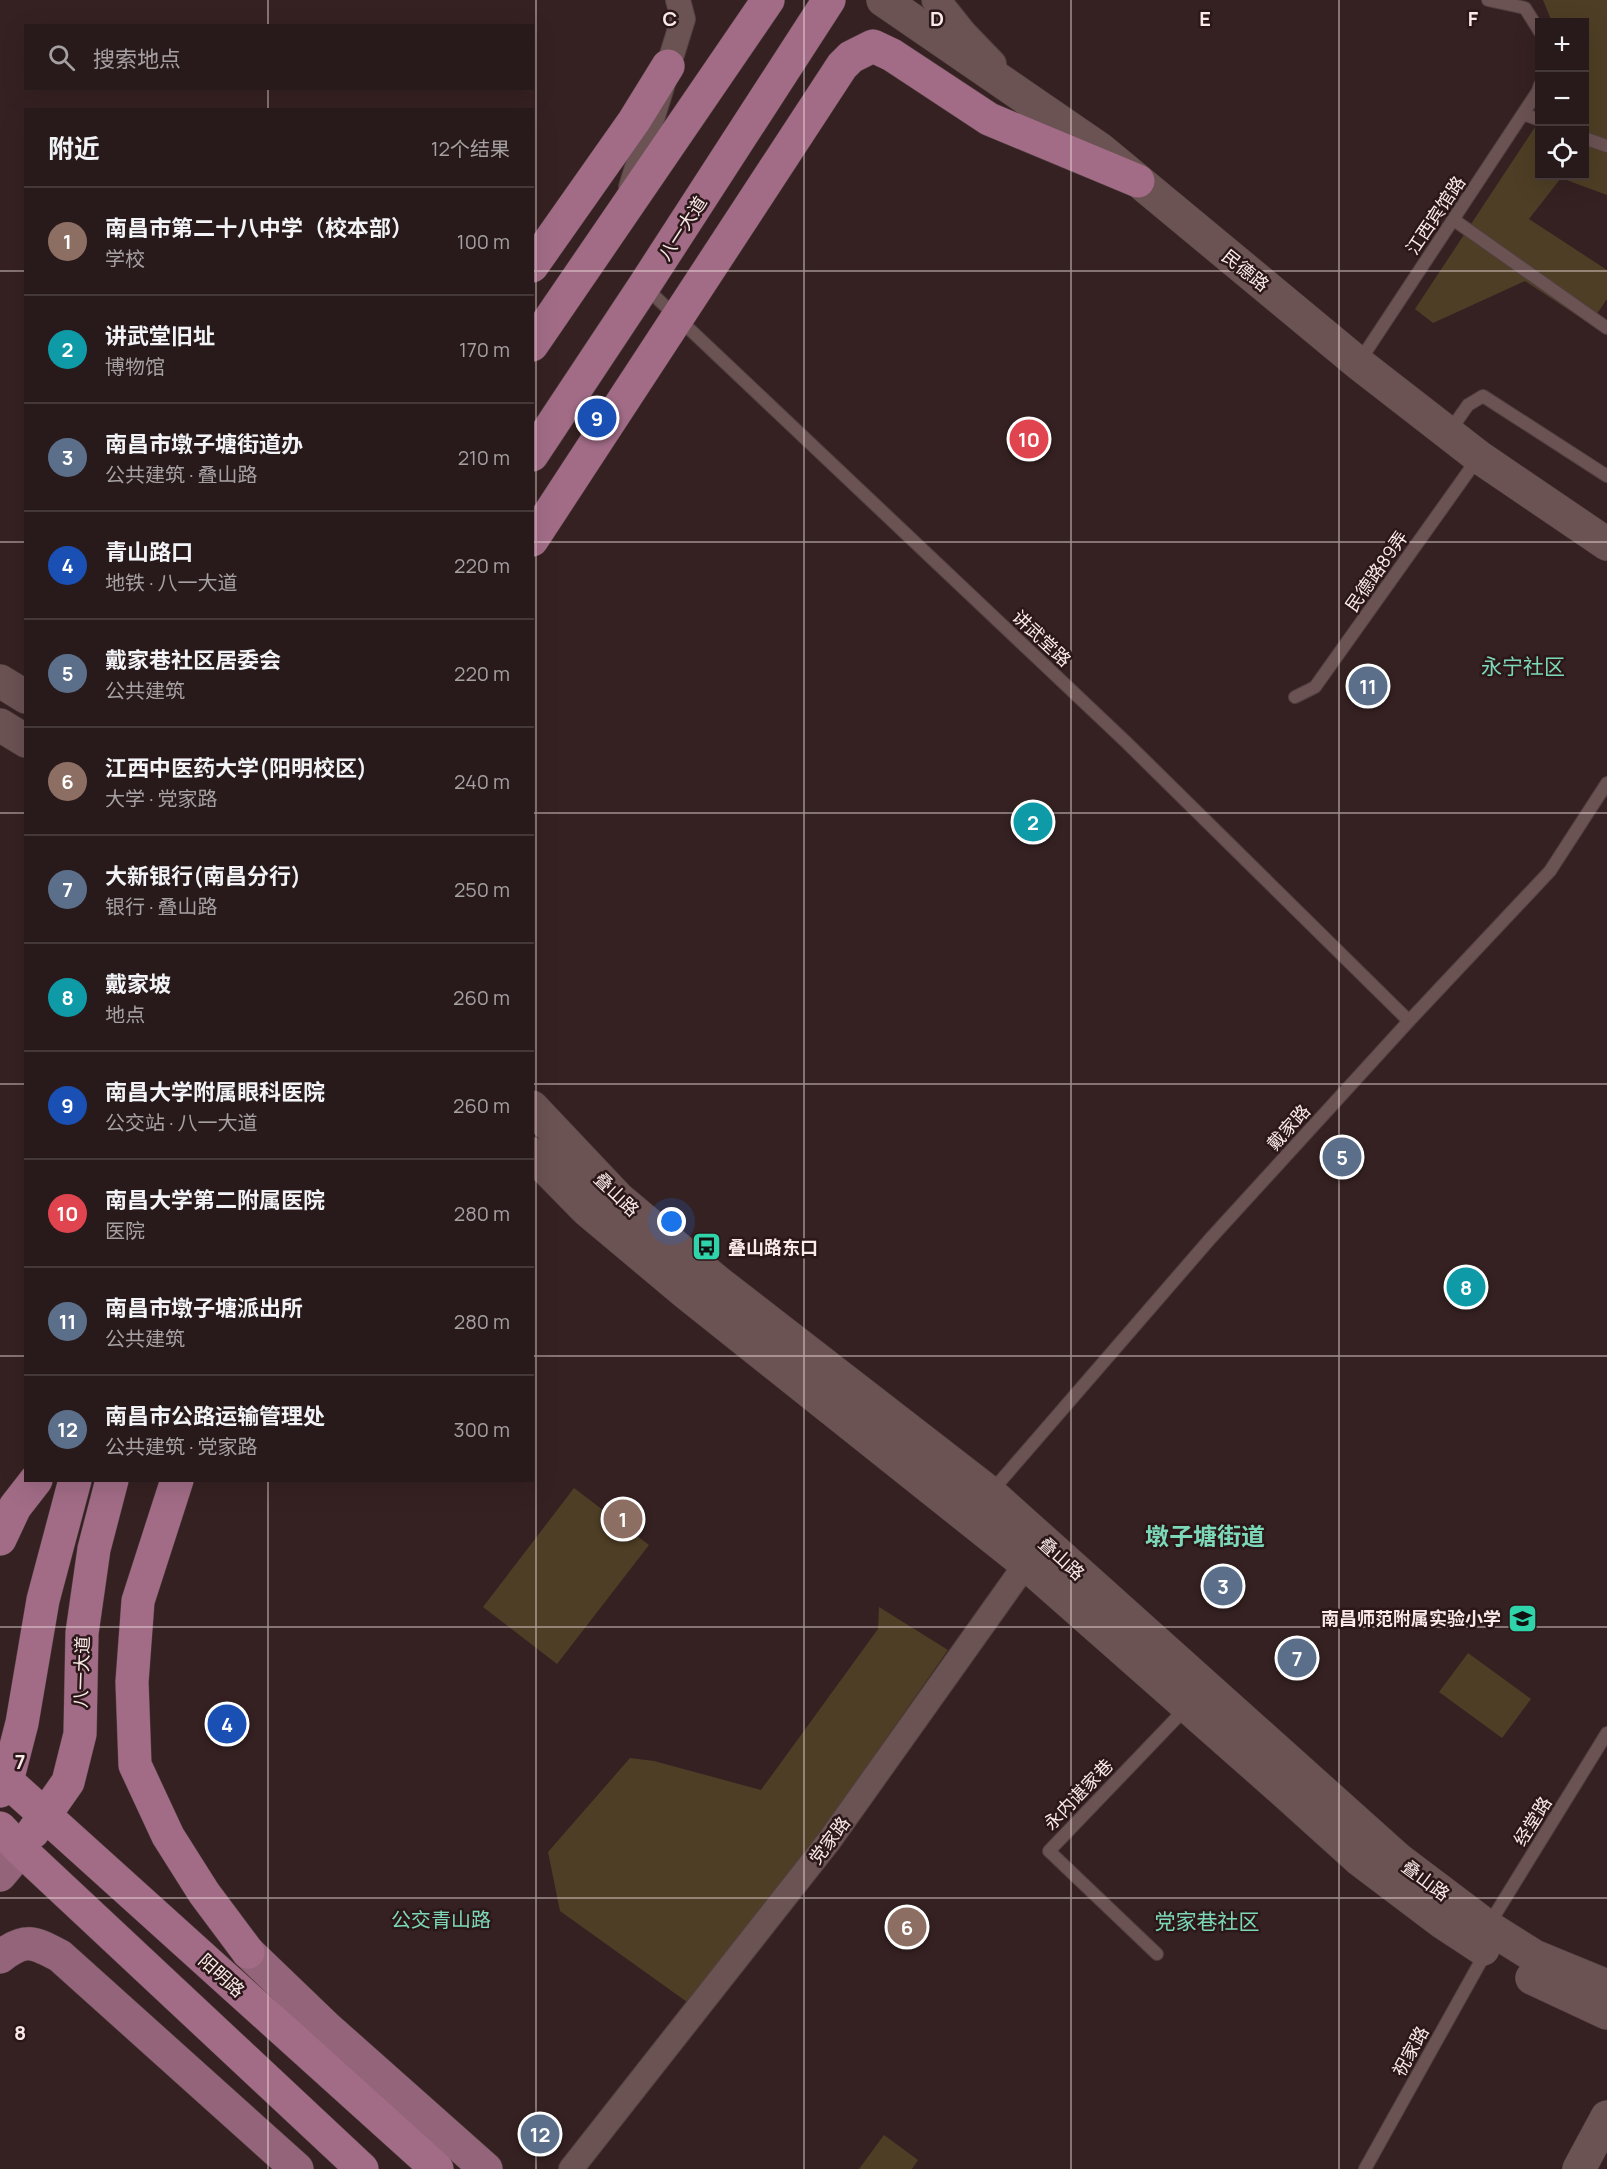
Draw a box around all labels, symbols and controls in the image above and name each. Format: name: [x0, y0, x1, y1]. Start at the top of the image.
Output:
text: C: [663, 5, 677, 32]
text: D: [930, 5, 944, 32]
text: E: [1199, 5, 1211, 32]
text: F: [1468, 5, 1479, 32]
map controls: [1535, 18, 1589, 180]
button: +: [1535, 18, 1589, 72]
search box: [24, 24, 534, 90]
icon: search: [45, 41, 78, 74]
text: 搜索地点: [93, 44, 181, 74]
button: −: [1535, 72, 1589, 126]
button: locate: [1535, 126, 1589, 180]
text: 附近: [48, 130, 100, 166]
text: 12个结果: [431, 135, 510, 162]
street label: 江西宾馆路: [1400, 171, 1470, 259]
street label: 八一大道: [652, 191, 712, 265]
text: 南昌市第二十八中学（校本部）: [105, 213, 413, 243]
text: 1: [63, 228, 72, 255]
text: 100 m: [457, 228, 510, 255]
street label: 民德路: [1217, 244, 1275, 296]
text: 学校: [105, 245, 145, 272]
text: 讲武堂旧址: [105, 321, 215, 351]
text: 2: [62, 336, 73, 363]
text: 170 m: [459, 336, 510, 363]
text: 博物馆: [105, 353, 165, 380]
pin: 9: [578, 396, 616, 440]
pin: 10: [1010, 416, 1048, 462]
text: 南昌市墩子塘街道办: [105, 429, 303, 459]
text: 3: [62, 444, 73, 471]
text: 210 m: [458, 444, 510, 471]
text: 公共建筑 · 叠山路: [105, 461, 258, 488]
street label: 民德路89弄: [1339, 526, 1413, 616]
text: 青山路口: [105, 537, 193, 567]
text: 4: [61, 552, 74, 579]
text: 220 m: [454, 552, 510, 579]
text: 地铁 · 八一大道: [105, 569, 238, 596]
street label: 讲武堂路: [1007, 605, 1077, 671]
text: 戴家巷社区居委会: [105, 645, 281, 675]
district label: 永宁社区: [1481, 652, 1565, 680]
text: 5: [62, 660, 73, 687]
text: 220 m: [454, 660, 510, 687]
pin: 11: [1348, 664, 1388, 708]
text: 公共建筑: [105, 677, 185, 704]
text: 江西中医药大学(阳明校区): [105, 753, 367, 783]
text: 6: [61, 768, 74, 795]
text: 240 m: [454, 768, 510, 795]
text: 大学 · 党家路: [105, 785, 218, 812]
pin: 2: [1014, 800, 1052, 844]
text: 大新银行(南昌分行): [105, 861, 301, 891]
text: 7: [62, 876, 73, 903]
text: 250 m: [454, 876, 510, 903]
text: 银行 · 叠山路: [105, 893, 218, 920]
text: 戴家坡: [105, 969, 171, 999]
text: 8: [61, 984, 74, 1011]
text: 260 m: [453, 984, 510, 1011]
text: 地点: [105, 1001, 145, 1028]
text: 南昌大学附属眼科医院: [105, 1077, 325, 1107]
text: 9: [61, 1092, 74, 1119]
text: 260 m: [453, 1092, 510, 1119]
street label: 戴家路: [1261, 1099, 1315, 1155]
text: 公交站 · 八一大道: [105, 1109, 258, 1136]
pin: 5: [1322, 1134, 1362, 1180]
street label: 叠山路: [589, 1167, 645, 1221]
text: 南昌大学第二附属医院: [105, 1185, 325, 1215]
text: 10: [57, 1200, 78, 1227]
text: 280 m: [454, 1200, 510, 1227]
your location: [657, 1207, 686, 1236]
text: 医院: [105, 1217, 145, 1244]
bus stop icon: 叠山路东口: [691, 1231, 723, 1263]
place label: 叠山路东口: [728, 1235, 818, 1259]
pin: 8: [1446, 1264, 1486, 1310]
text: 南昌市墩子塘派出所: [105, 1293, 303, 1323]
text: 11: [59, 1308, 76, 1335]
text: 280 m: [454, 1308, 510, 1335]
text: 公共建筑: [105, 1325, 185, 1352]
text: 南昌市公路运输管理处: [105, 1401, 325, 1431]
text: 12: [57, 1416, 78, 1443]
text: 300 m: [454, 1416, 510, 1443]
text: 公共建筑 · 党家路: [105, 1433, 258, 1460]
pin: 1: [604, 1496, 642, 1541]
district label: 墩子塘街道: [1145, 1519, 1265, 1552]
street label: 叠山路: [1034, 1531, 1090, 1585]
pin: 3: [1204, 1564, 1242, 1608]
school or university icon: 南昌师范附属实验小学: [1506, 1602, 1538, 1634]
place label: 南昌师范附属实验小学: [1321, 1606, 1501, 1630]
street label: 八一大道: [68, 1636, 94, 1708]
pin: 7: [1278, 1636, 1316, 1680]
pin: 4: [208, 1702, 246, 1746]
text: 7: [15, 1748, 25, 1775]
street label: 永内谌家巷: [1038, 1753, 1118, 1835]
street label: 经堂路: [1508, 1792, 1556, 1850]
street label: 党家路: [803, 1811, 855, 1869]
street label: 叠山路: [1397, 1854, 1455, 1906]
pin: 6: [888, 1904, 926, 1950]
district label: 公交青山路: [391, 1906, 491, 1933]
district label: 党家巷社区: [1155, 1907, 1260, 1935]
street label: 阳明路: [194, 1948, 250, 2002]
text: 8: [14, 2019, 26, 2046]
street label: 祝家路: [1386, 2022, 1434, 2080]
pin: 12: [520, 2112, 560, 2156]

